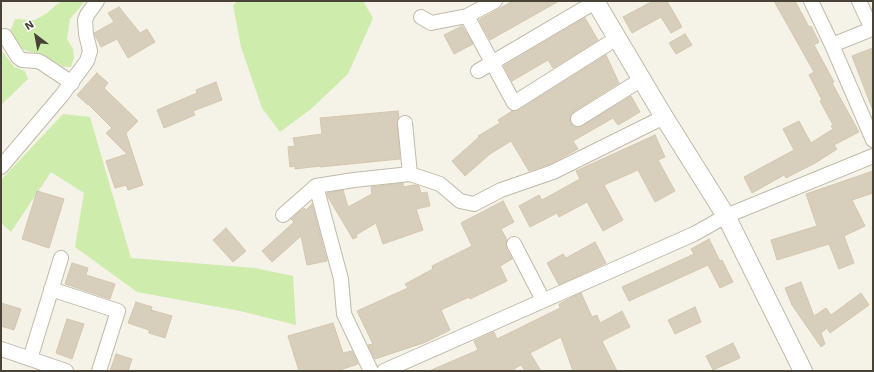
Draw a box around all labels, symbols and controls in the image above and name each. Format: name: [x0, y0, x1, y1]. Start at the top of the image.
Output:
north arrow: [16, 16, 56, 56]
text: N: [22, 18, 36, 33]

